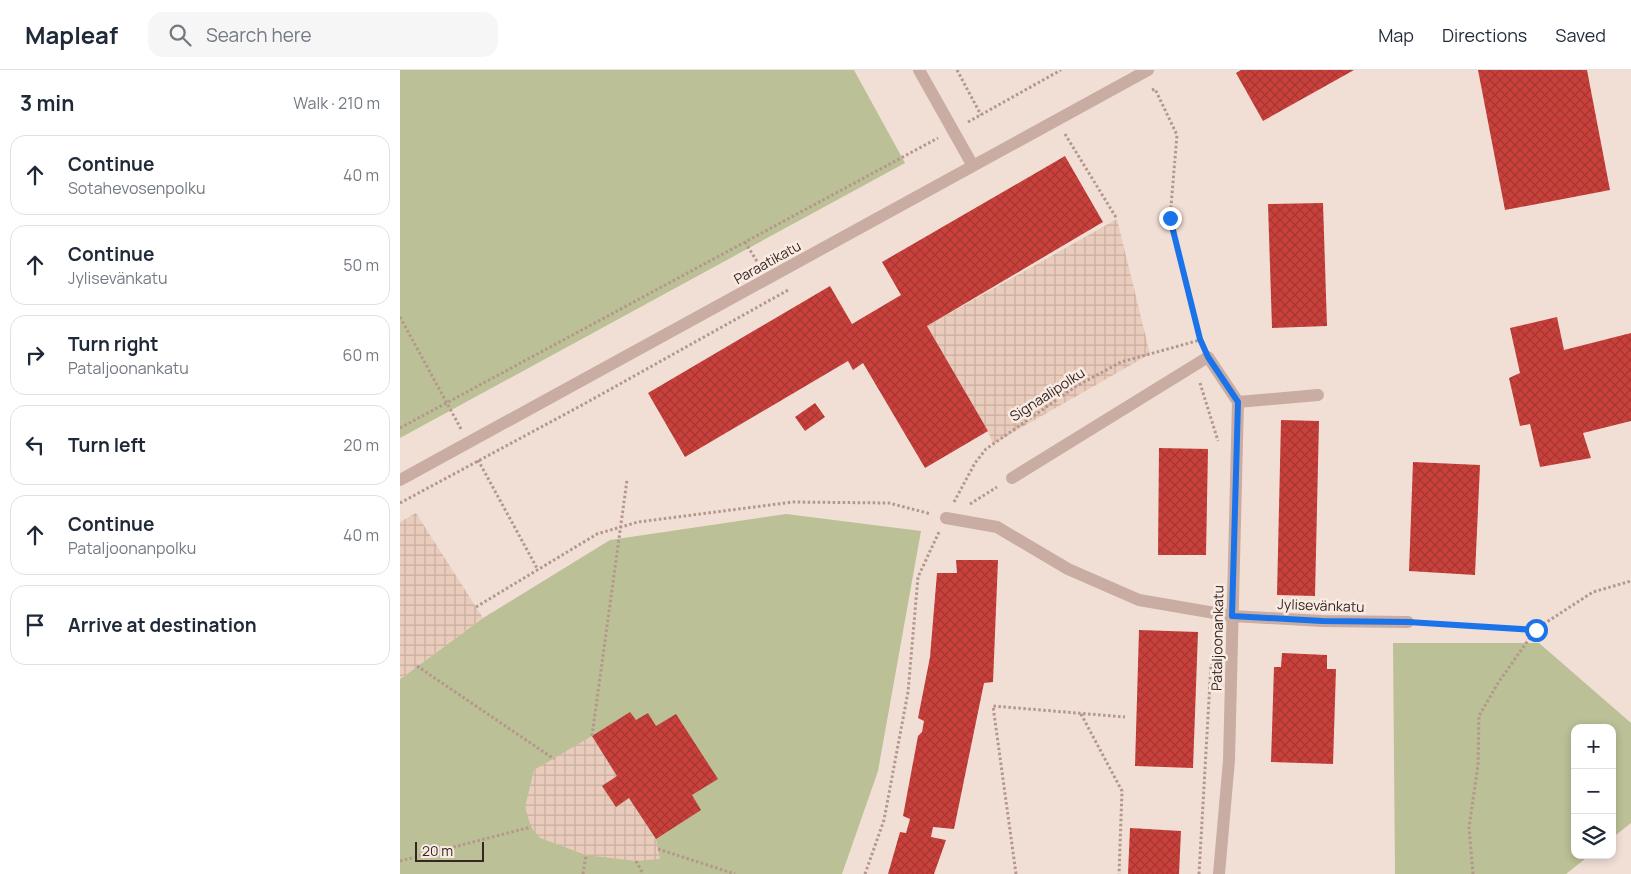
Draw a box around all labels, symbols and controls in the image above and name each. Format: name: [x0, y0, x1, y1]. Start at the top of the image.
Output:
search box: [148, 12, 498, 57]
text: Mapleaf: [25, 18, 118, 51]
icon: search: [166, 21, 194, 49]
text: Search here: [206, 22, 312, 48]
text: Map: [1378, 23, 1414, 47]
text: Directions: [1442, 23, 1527, 47]
text: Saved: [1555, 23, 1606, 47]
text: 3 min: [20, 89, 74, 117]
text: Walk · 210 m: [293, 92, 380, 114]
text: Continue: [68, 151, 154, 177]
icon: ahead: [21, 161, 49, 189]
text: 40 m: [343, 164, 379, 186]
text: Sotahevosenpolku: [68, 177, 205, 199]
route end: [1159, 207, 1182, 230]
street label: Paraatikatu: [730, 236, 804, 288]
text: Continue: [68, 241, 154, 267]
icon: ahead: [21, 251, 49, 279]
text: 50 m: [343, 254, 379, 276]
text: Jylisevänkatu: [68, 267, 168, 289]
text: Turn right: [68, 331, 158, 357]
icon: right: [21, 341, 49, 369]
text: 60 m: [343, 344, 379, 366]
text: Pataljoonankatu: [68, 357, 189, 379]
street label: Signaalipolku: [1006, 363, 1088, 425]
icon: left: [21, 431, 49, 459]
text: Turn left: [68, 432, 146, 458]
text: 20 m: [343, 434, 379, 456]
text: Continue: [68, 511, 154, 537]
icon: ahead: [21, 521, 49, 549]
text: 40 m: [343, 524, 379, 546]
text: Pataljoonanpolku: [68, 537, 196, 559]
street label: Pataljoonankatu: [1207, 585, 1227, 691]
street label: Jylisevänkatu: [1277, 594, 1365, 616]
icon: arrive: [21, 611, 49, 639]
text: Arrive at destination: [68, 612, 257, 638]
route start: [1525, 619, 1548, 642]
map controls: [1571, 724, 1616, 859]
button: +: [1571, 724, 1616, 769]
button: −: [1571, 769, 1616, 814]
button: layers: [1571, 814, 1616, 859]
scale bar: [415, 839, 484, 862]
text: 20 m: [422, 841, 453, 860]

